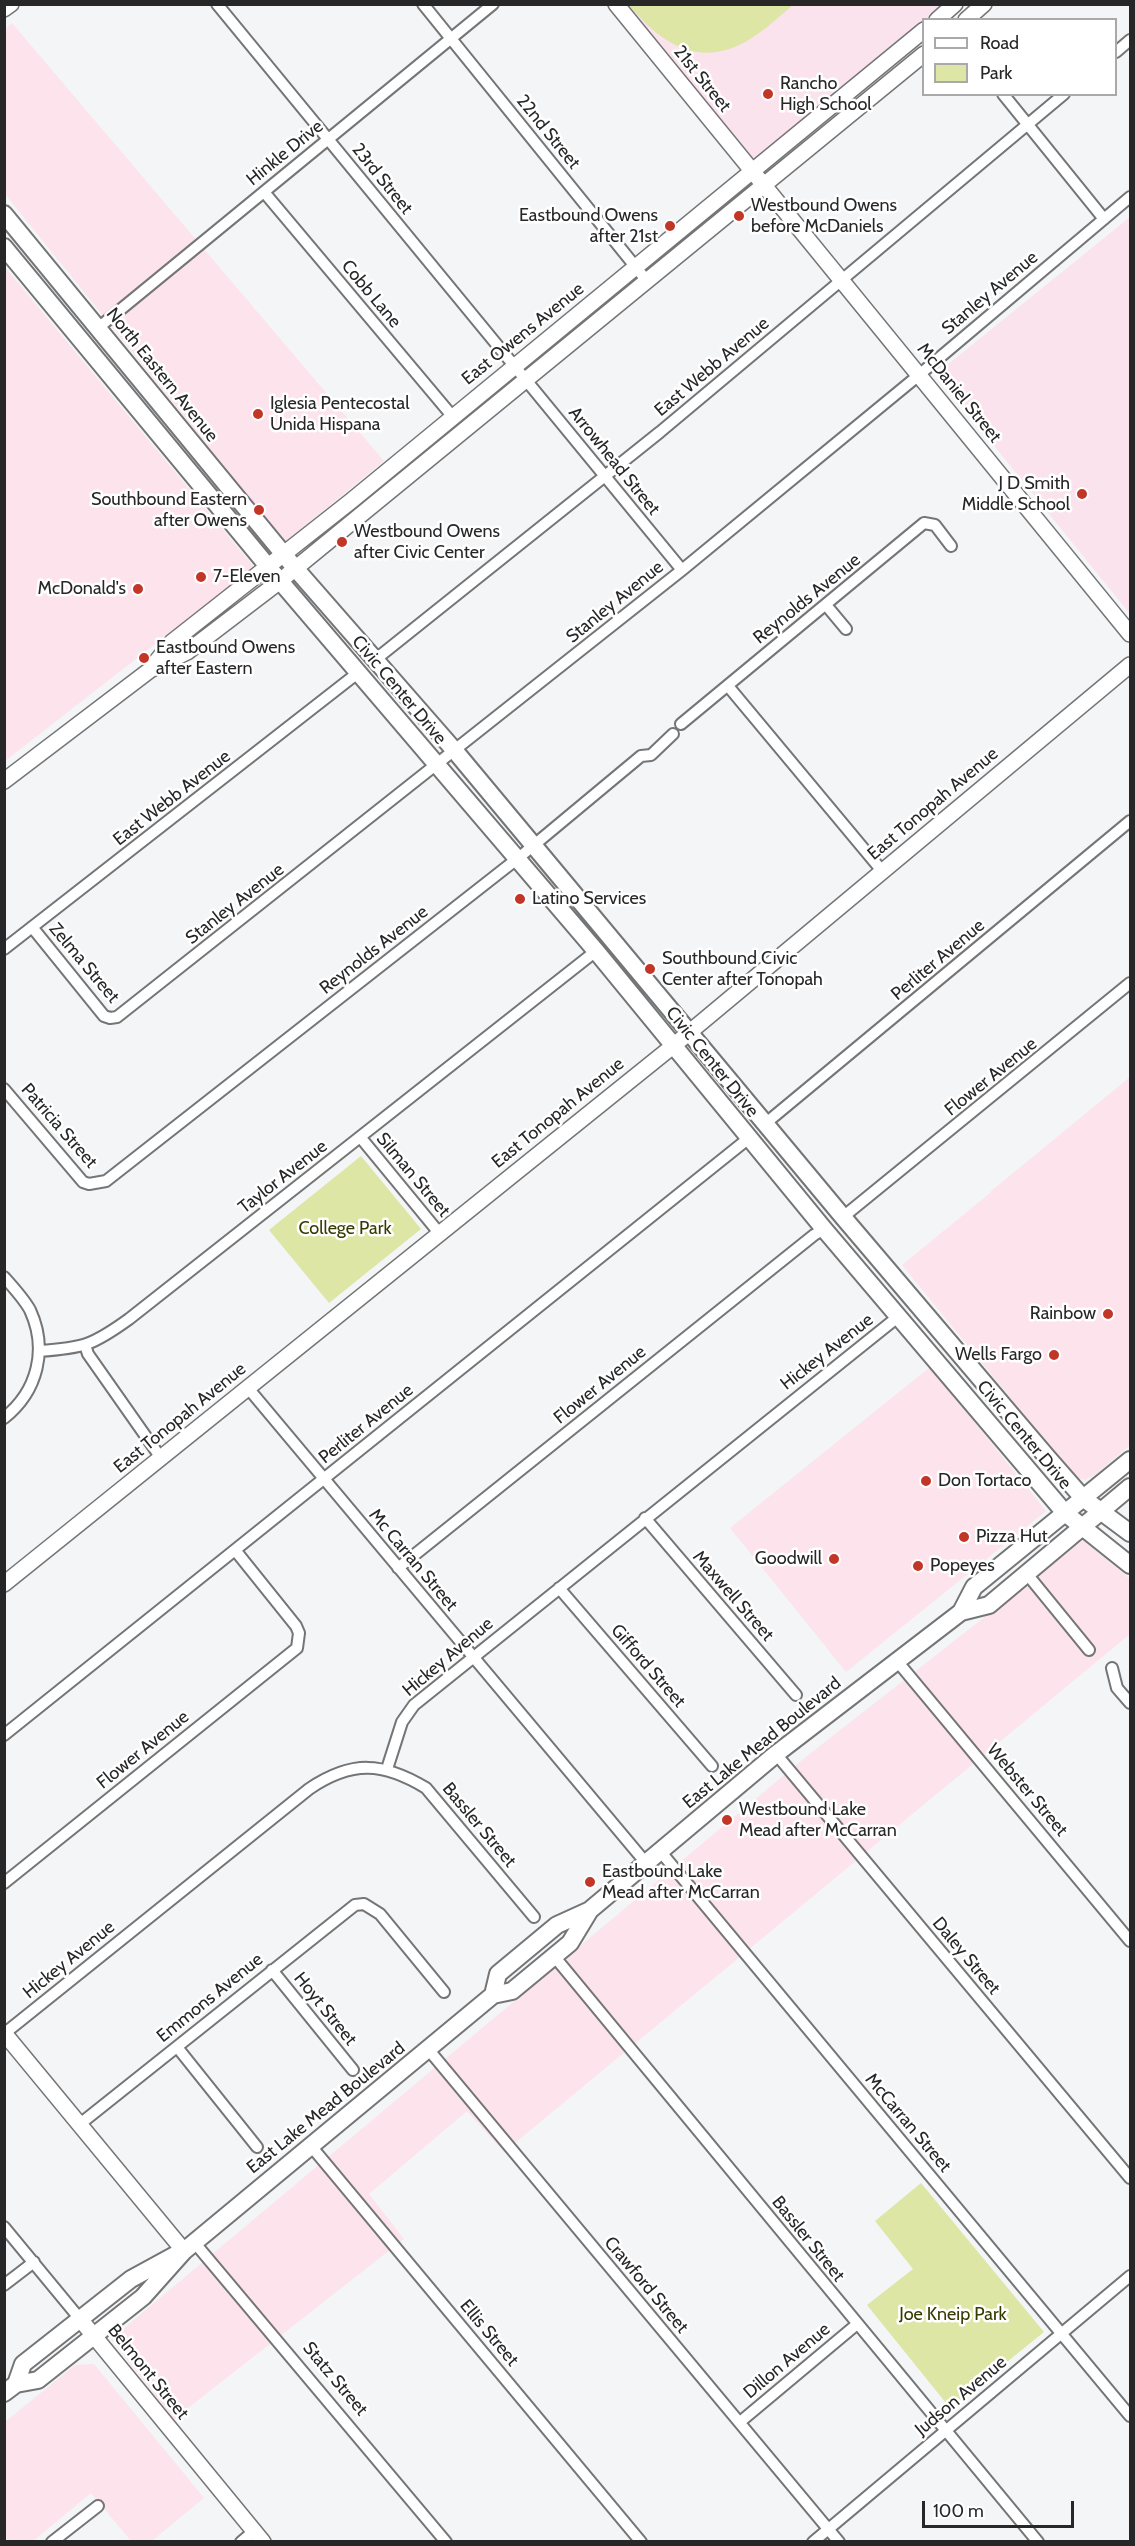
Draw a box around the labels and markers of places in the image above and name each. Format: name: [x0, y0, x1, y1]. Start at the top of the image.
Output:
place label: Rancho High School: [780, 73, 872, 116]
marker: Rancho High School: [761, 87, 775, 101]
place label: Westbound Owens before McDaniels: [751, 195, 897, 238]
place label: Eastbound Owens after 21st: [519, 205, 658, 248]
marker: Westbound Owens before McDaniels: [732, 209, 746, 223]
marker: Eastbound Owens after 21st: [663, 219, 677, 233]
place label: Iglesia Pentecostal Unida Hispana: [270, 393, 409, 436]
marker: Iglesia Pentecostal Unida Hispana: [251, 407, 265, 421]
place label: J D Smith Middle School: [962, 473, 1070, 516]
marker: J D Smith Middle School: [1075, 487, 1089, 501]
place label: Southbound Eastern after Owens: [91, 489, 247, 532]
marker: Southbound Eastern after Owens: [252, 503, 266, 517]
place label: Westbound Owens after Civic Center: [354, 521, 500, 564]
marker: Westbound Owens after Civic Center: [335, 535, 349, 549]
place label: 7-Eleven: [213, 566, 281, 588]
marker: 7-Eleven: [194, 570, 208, 584]
place label: McDonald's: [38, 578, 126, 600]
marker: McDonald's: [131, 582, 145, 596]
place label: Eastbound Owens after Eastern: [156, 637, 295, 680]
marker: Eastbound Owens after Eastern: [137, 651, 151, 665]
place label: Latino Services: [532, 888, 646, 910]
marker: Latino Services: [513, 892, 527, 906]
place label: Southbound Civic Center after Tonopah: [662, 948, 823, 990]
marker: Southbound Civic Center after Tonopah: [643, 962, 657, 976]
place label: Rainbow: [1030, 1303, 1096, 1325]
marker: Rainbow: [1101, 1307, 1115, 1321]
place label: Wells Fargo: [955, 1344, 1042, 1366]
marker: Wells Fargo: [1047, 1348, 1061, 1362]
place label: Don Tortaco: [938, 1470, 1031, 1492]
marker: Don Tortaco: [919, 1474, 933, 1488]
place label: Pizza Hut: [976, 1526, 1048, 1548]
marker: Pizza Hut: [957, 1530, 971, 1544]
place label: Goodwill: [755, 1548, 822, 1570]
marker: Goodwill: [827, 1552, 841, 1566]
place label: Popeyes: [930, 1555, 995, 1577]
marker: Popeyes: [911, 1559, 925, 1573]
place label: Westbound Lake Mead after McCarran: [739, 1799, 897, 1842]
marker: Westbound Lake Mead after McCarran: [720, 1813, 734, 1827]
place label: Eastbound Lake Mead after McCarran: [602, 1861, 760, 1904]
marker: Eastbound Lake Mead after McCarran: [583, 1875, 597, 1889]

